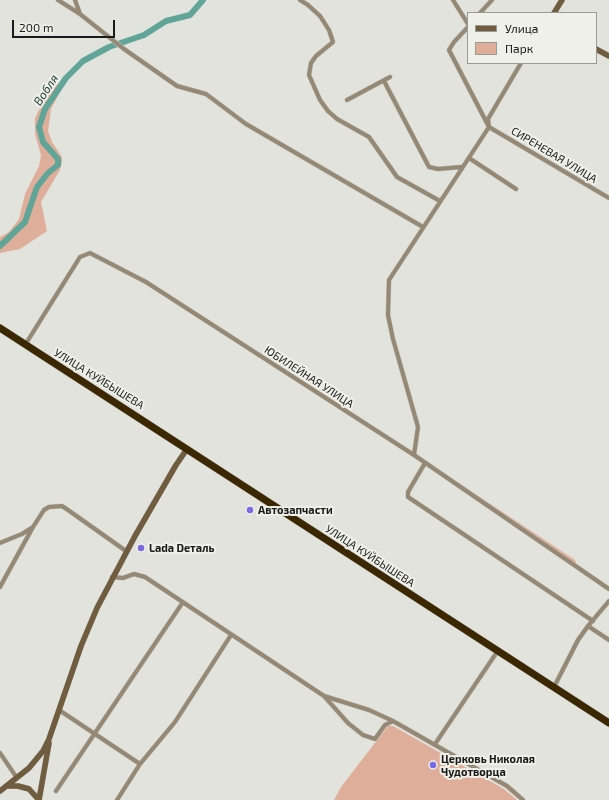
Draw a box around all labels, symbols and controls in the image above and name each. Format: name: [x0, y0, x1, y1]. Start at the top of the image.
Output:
scale bar: [14, 12, 117, 38]
legend: [467, 12, 597, 64]
text: 200 m: [19, 20, 53, 34]
text: Улица: [505, 21, 538, 35]
text: Парк: [505, 41, 533, 55]
water label: Вобля: [31, 72, 61, 108]
street label: СИРЕНЕВАЯ УЛИЦА: [509, 124, 599, 186]
street label: ЮБИЛЕЙНАЯ УЛИЦА: [262, 343, 356, 411]
street label: УЛИЦА КУЙБЫШЕВА: [52, 346, 146, 412]
place label: Автозапчасти: [258, 503, 333, 517]
marker: Автозапчасти: [245, 505, 255, 515]
street label: УЛИЦА КУЙБЫШЕВА: [323, 522, 417, 590]
place label: Lada Dеталь: [149, 541, 214, 555]
marker: Lada Dеталь: [136, 543, 146, 553]
place label: Церковь Николая Чудотворца: [441, 752, 535, 778]
marker: Церковь Николая Чудотворца: [428, 760, 438, 770]

